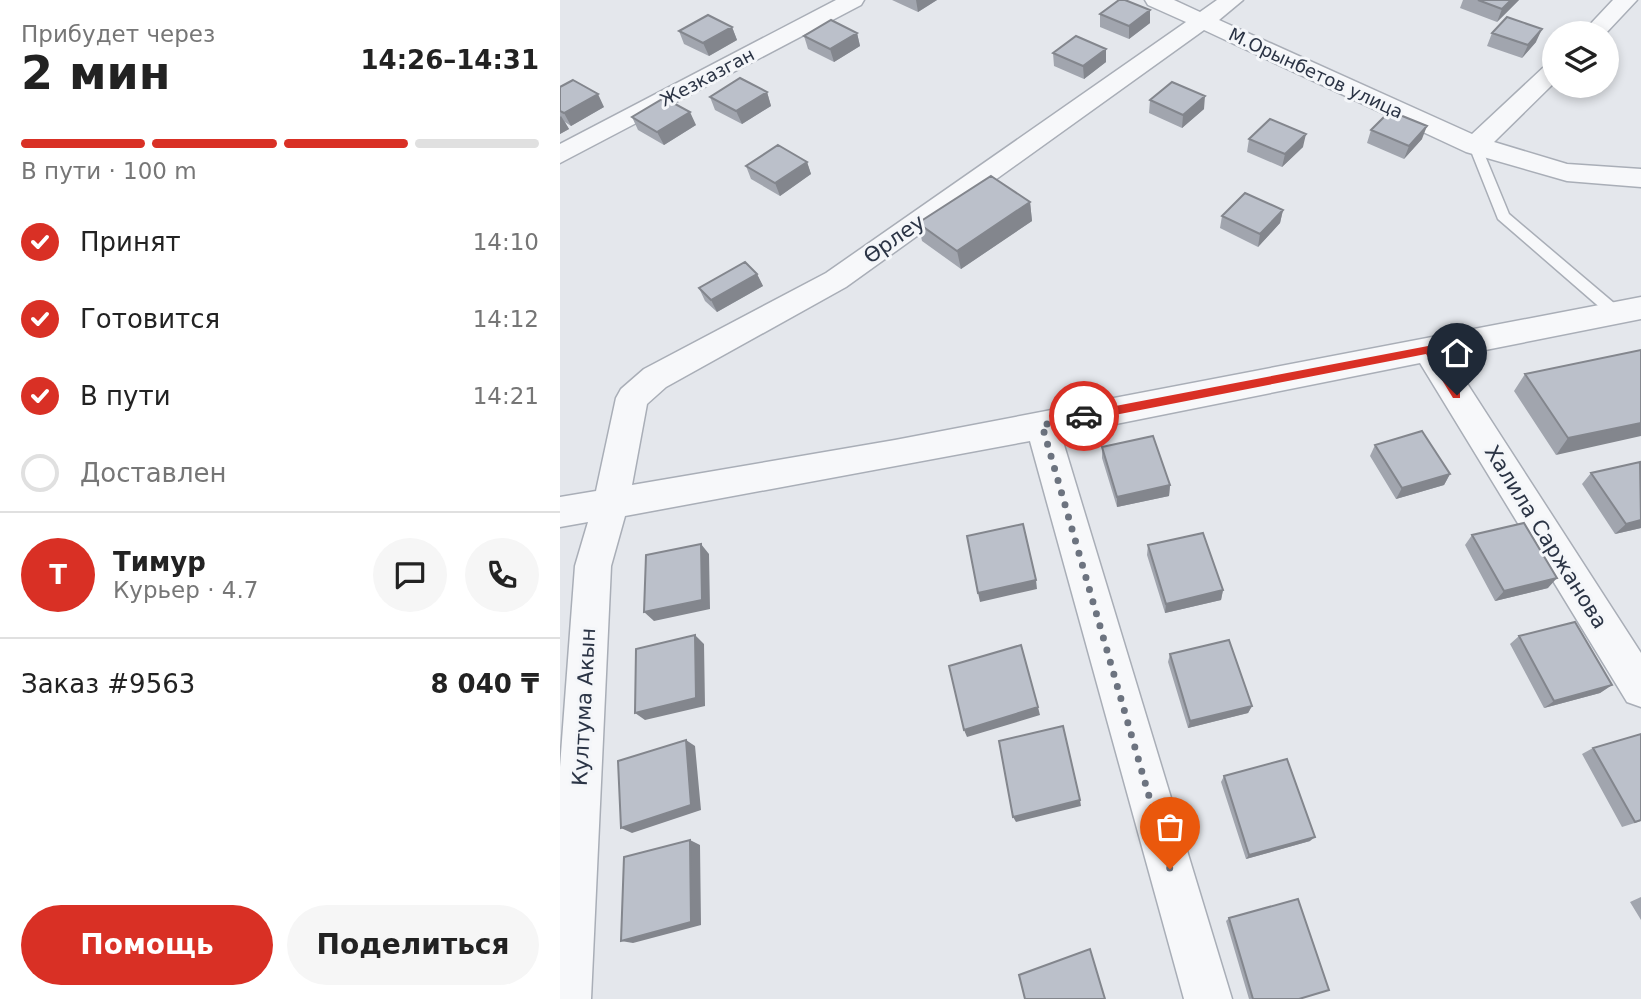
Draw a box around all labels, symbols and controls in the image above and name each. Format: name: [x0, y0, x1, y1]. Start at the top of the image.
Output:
text: Прибудет через: [21, 21, 215, 47]
map controls: [1542, 21, 1619, 98]
button: layers: [1542, 21, 1619, 98]
street label: М.Орынбетов улица: [1225, 23, 1407, 123]
street label: Жезказган: [656, 43, 758, 111]
text: 14:26–14:31: [360, 45, 539, 75]
text: 2 мин: [21, 46, 171, 100]
text: В пути · 100 m: [21, 158, 197, 184]
street label: Өрлеу: [859, 209, 929, 269]
icon: check: [21, 223, 59, 261]
text: Принят: [80, 227, 181, 257]
text: 14:10: [473, 229, 539, 255]
icon: check: [21, 300, 59, 338]
text: Готовится: [80, 304, 220, 334]
text: 14:12: [473, 306, 539, 332]
pin: [1427, 323, 1487, 395]
icon: home: [1438, 334, 1476, 372]
icon: check: [21, 377, 59, 415]
text: В пути: [80, 381, 171, 411]
courier: [1049, 381, 1119, 451]
text: 14:21: [473, 383, 539, 409]
icon: car: [1065, 397, 1103, 435]
street label: Халила Саржанова: [1480, 441, 1612, 633]
text: Доставлен: [80, 458, 227, 488]
button: chat: [373, 538, 447, 612]
button: phone: [465, 538, 539, 612]
text: Тимур: [113, 547, 206, 577]
text: Т: [49, 560, 67, 590]
text: Курьер · 4.7: [113, 577, 258, 603]
street label: Култума Акын: [568, 627, 600, 787]
text: Заказ #9563: [21, 669, 195, 699]
text: 8 040 ₸: [430, 669, 539, 699]
pin: [1140, 797, 1200, 869]
icon: bag: [1151, 808, 1189, 846]
button: Помощь: [21, 905, 273, 985]
button: Поделиться: [287, 905, 539, 985]

